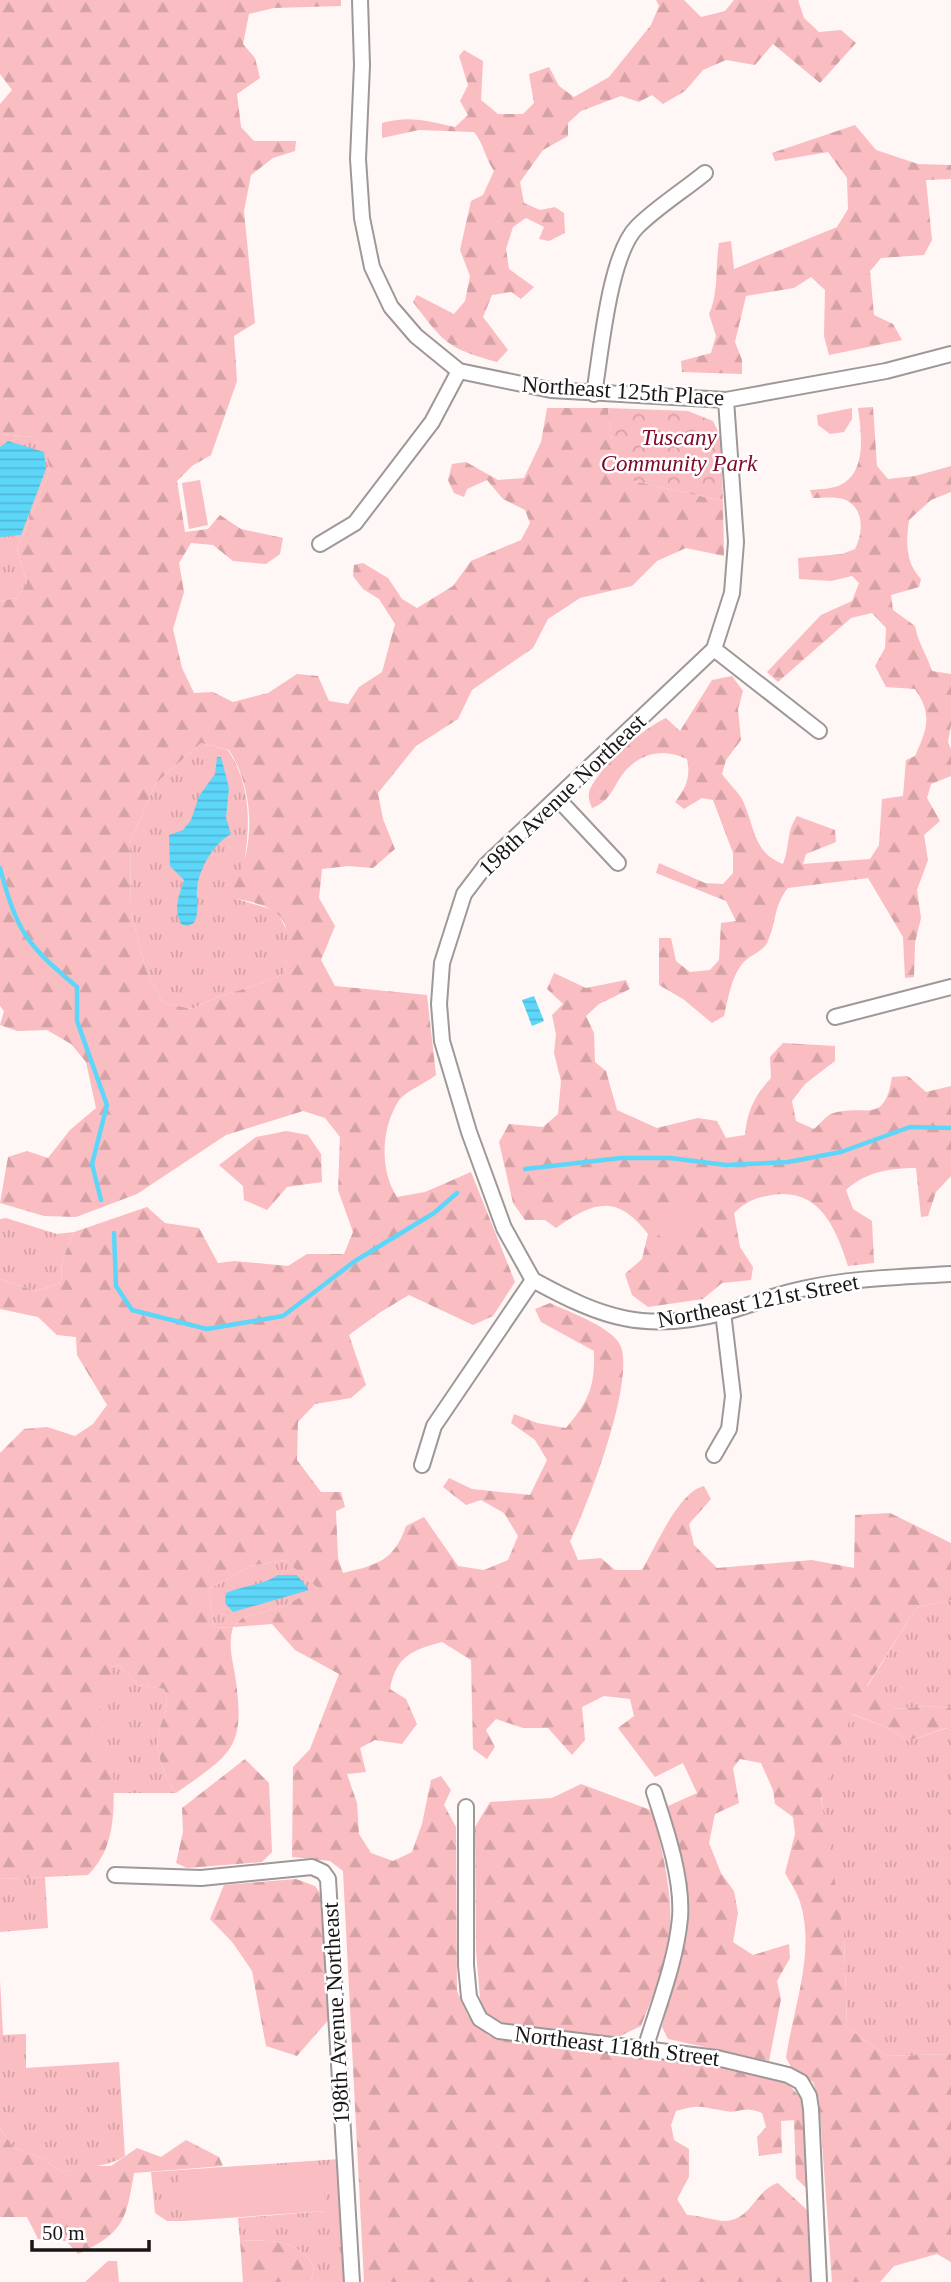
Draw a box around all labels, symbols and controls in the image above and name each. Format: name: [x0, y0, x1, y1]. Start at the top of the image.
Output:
street label: Northeast 125th Place: [521, 371, 725, 411]
park label: Tuscany Community Park: [601, 425, 758, 476]
street label: 198th Avenue Northeast: [474, 709, 651, 881]
street label: Northeast 121st Street: [655, 1269, 861, 1333]
street label: 198th Avenue Northeast: [318, 1901, 354, 2124]
street label: Northeast 118th Street: [513, 2021, 721, 2071]
scale bar: [32, 2208, 149, 2252]
text: 50 m: [42, 2221, 85, 2245]

